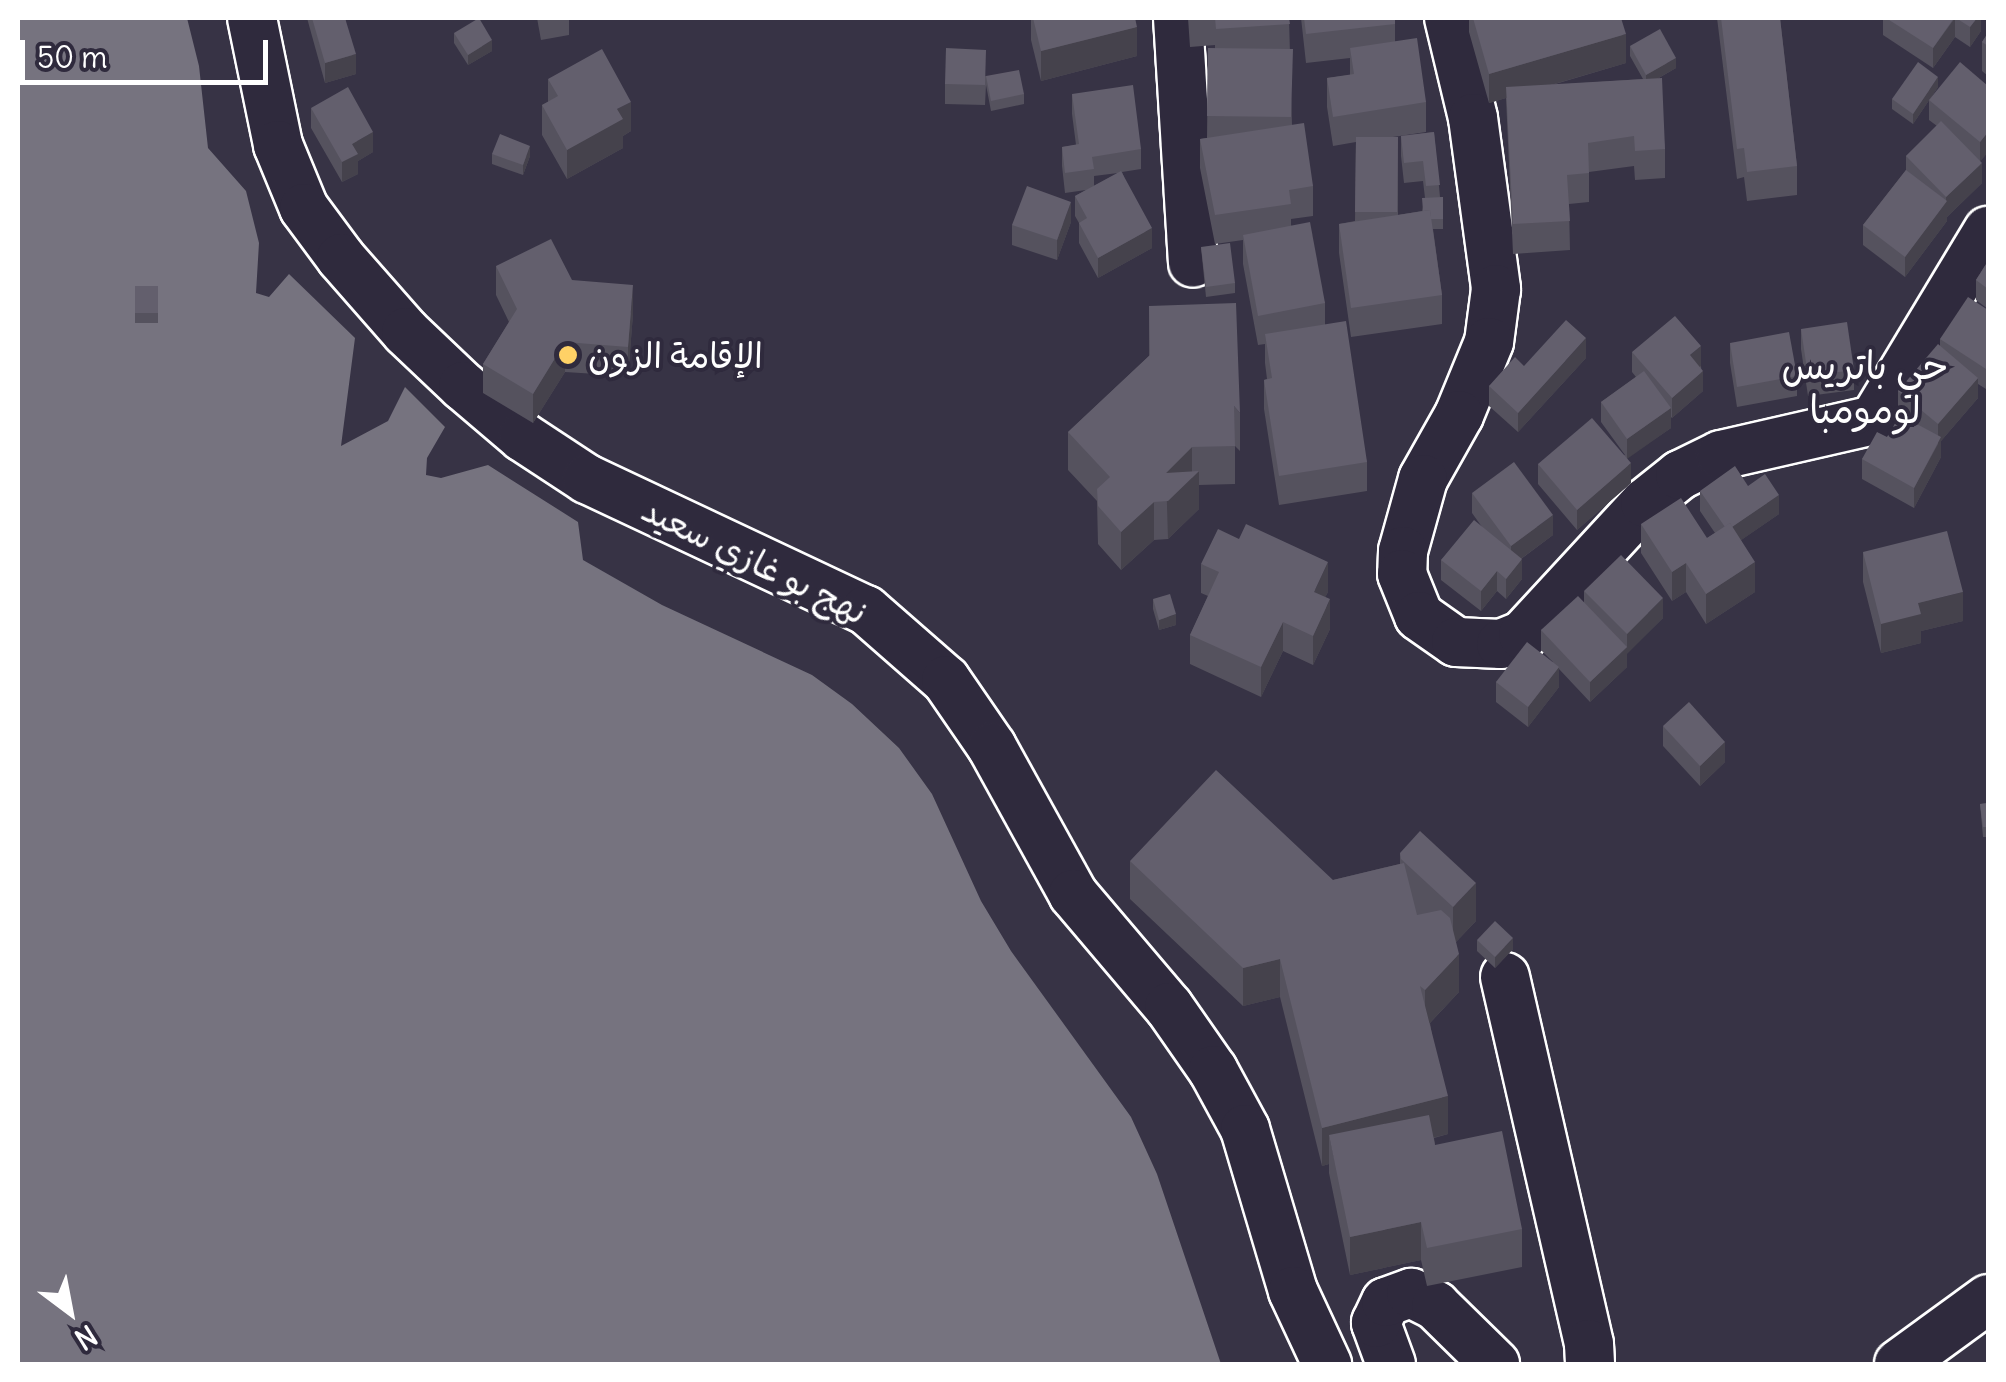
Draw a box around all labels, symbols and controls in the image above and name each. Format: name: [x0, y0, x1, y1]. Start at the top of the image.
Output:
scale bar: [25, 20, 272, 82]
text: 50 m: [37, 38, 107, 76]
place label: الإقامة الزون: [588, 334, 763, 376]
district label: حي باتريس لومومبا: [1782, 343, 1948, 432]
marker: الإقامة الزون: [557, 344, 579, 366]
street label: نهج بو غازي سعيد: [636, 487, 874, 633]
north arrow: [20, 1262, 120, 1362]
text: N: [68, 1317, 104, 1358]

